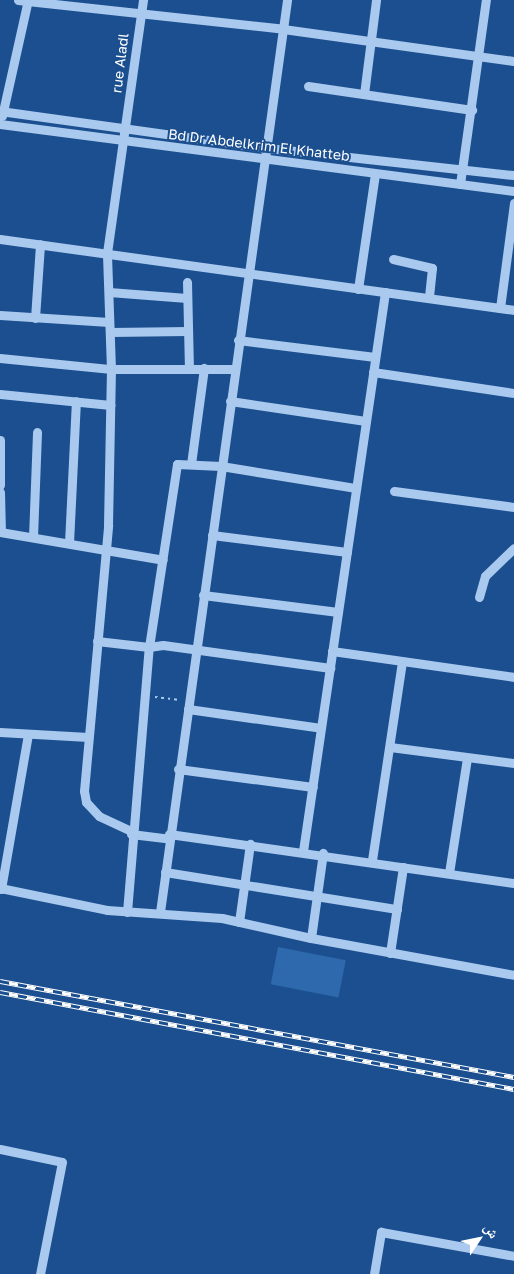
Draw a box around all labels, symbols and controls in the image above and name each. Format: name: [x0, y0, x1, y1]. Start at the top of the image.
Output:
street label: rue Aladl: [108, 32, 132, 94]
street label: Bd Dr Abdelkrim El Khatteb: [167, 126, 351, 164]
north arrow: [454, 1214, 504, 1264]
text: ش: [481, 1219, 503, 1241]

